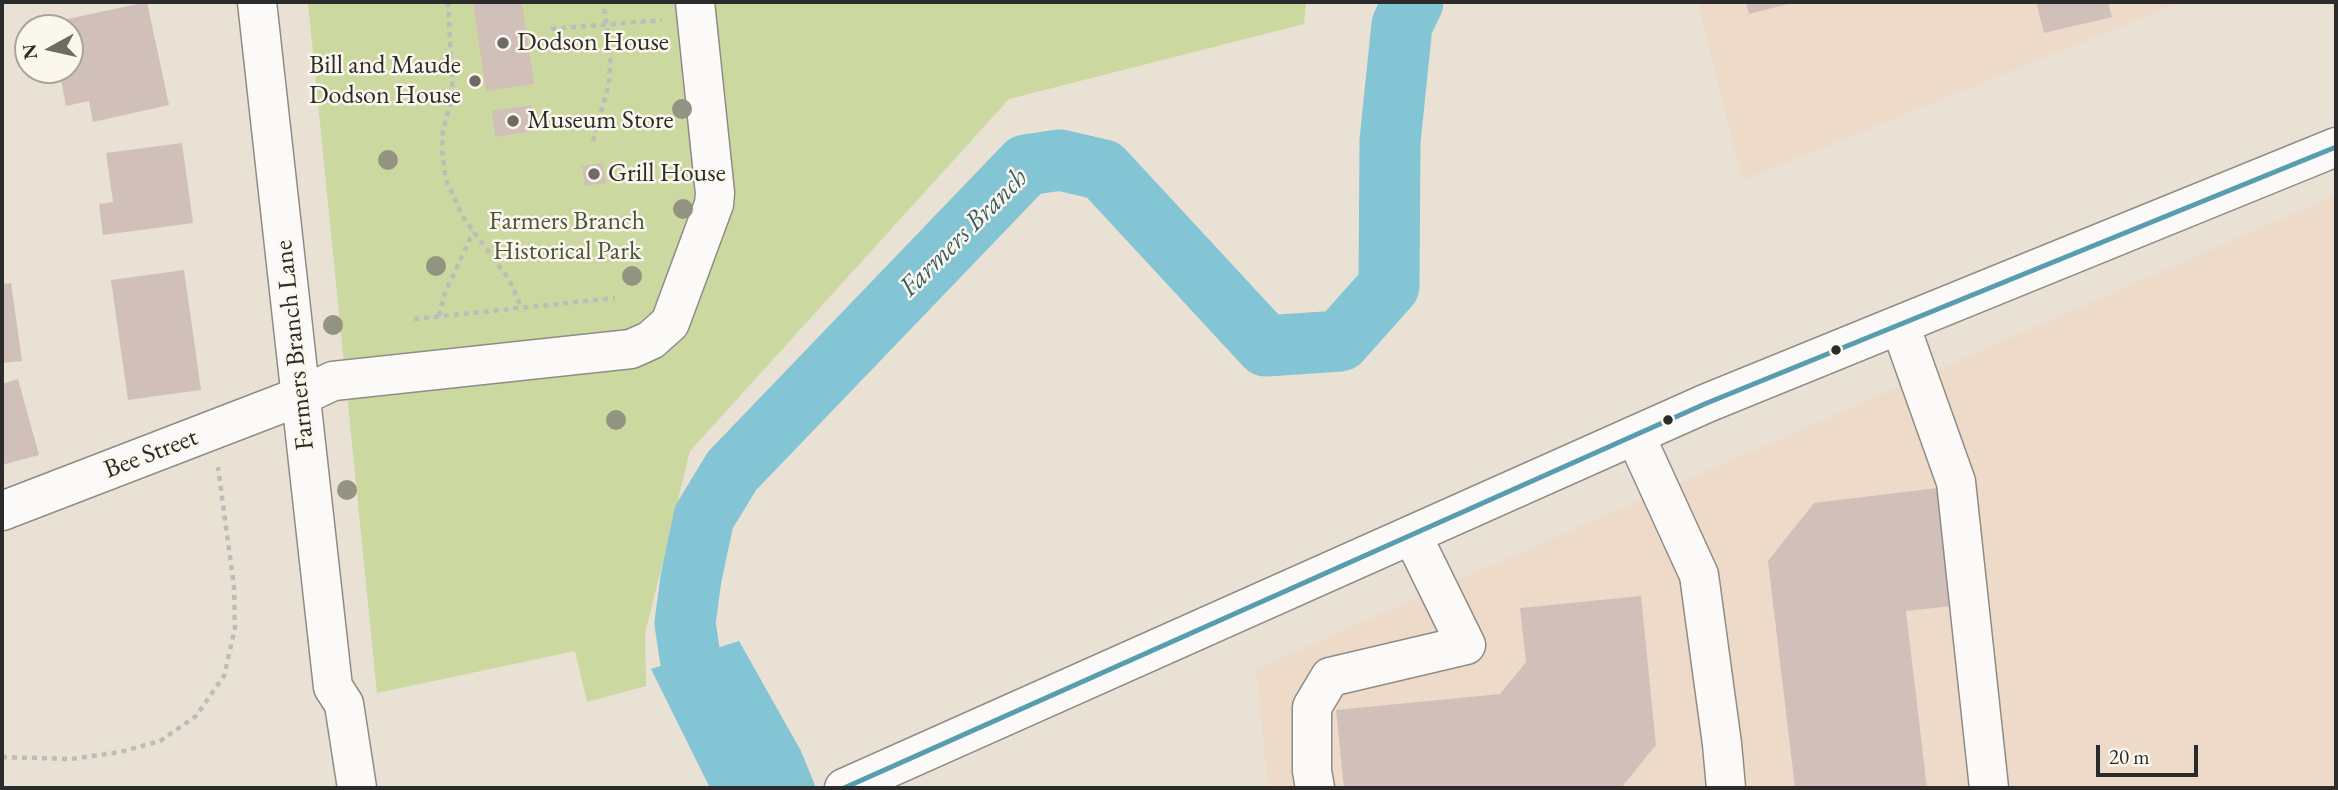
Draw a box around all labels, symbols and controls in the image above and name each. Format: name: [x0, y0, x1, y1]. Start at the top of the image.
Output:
north arrow: [14, 14, 84, 84]
place label: Dodson House: [517, 27, 669, 59]
marker: Dodson House: [495, 35, 511, 51]
text: N: [16, 42, 43, 61]
place label: Bill and Maude Dodson House: [309, 50, 461, 112]
marker: Bill and Maude Dodson House: [467, 73, 483, 89]
place label: Museum Store: [527, 105, 674, 137]
marker: Museum Store: [505, 113, 521, 129]
place label: Grill House: [608, 158, 726, 190]
water label: Farmers Branch: [893, 162, 1035, 304]
marker: Grill House: [586, 166, 602, 182]
park label: Farmers Branch Historical Park: [489, 206, 645, 268]
street label: Farmers Branch Lane: [268, 239, 322, 451]
unlabelled marker: [1829, 343, 1843, 357]
unlabelled marker: [1661, 413, 1675, 427]
street label: Bee Street: [100, 422, 202, 486]
scale bar: [2100, 730, 2202, 774]
text: 20 m: [2109, 743, 2150, 770]

